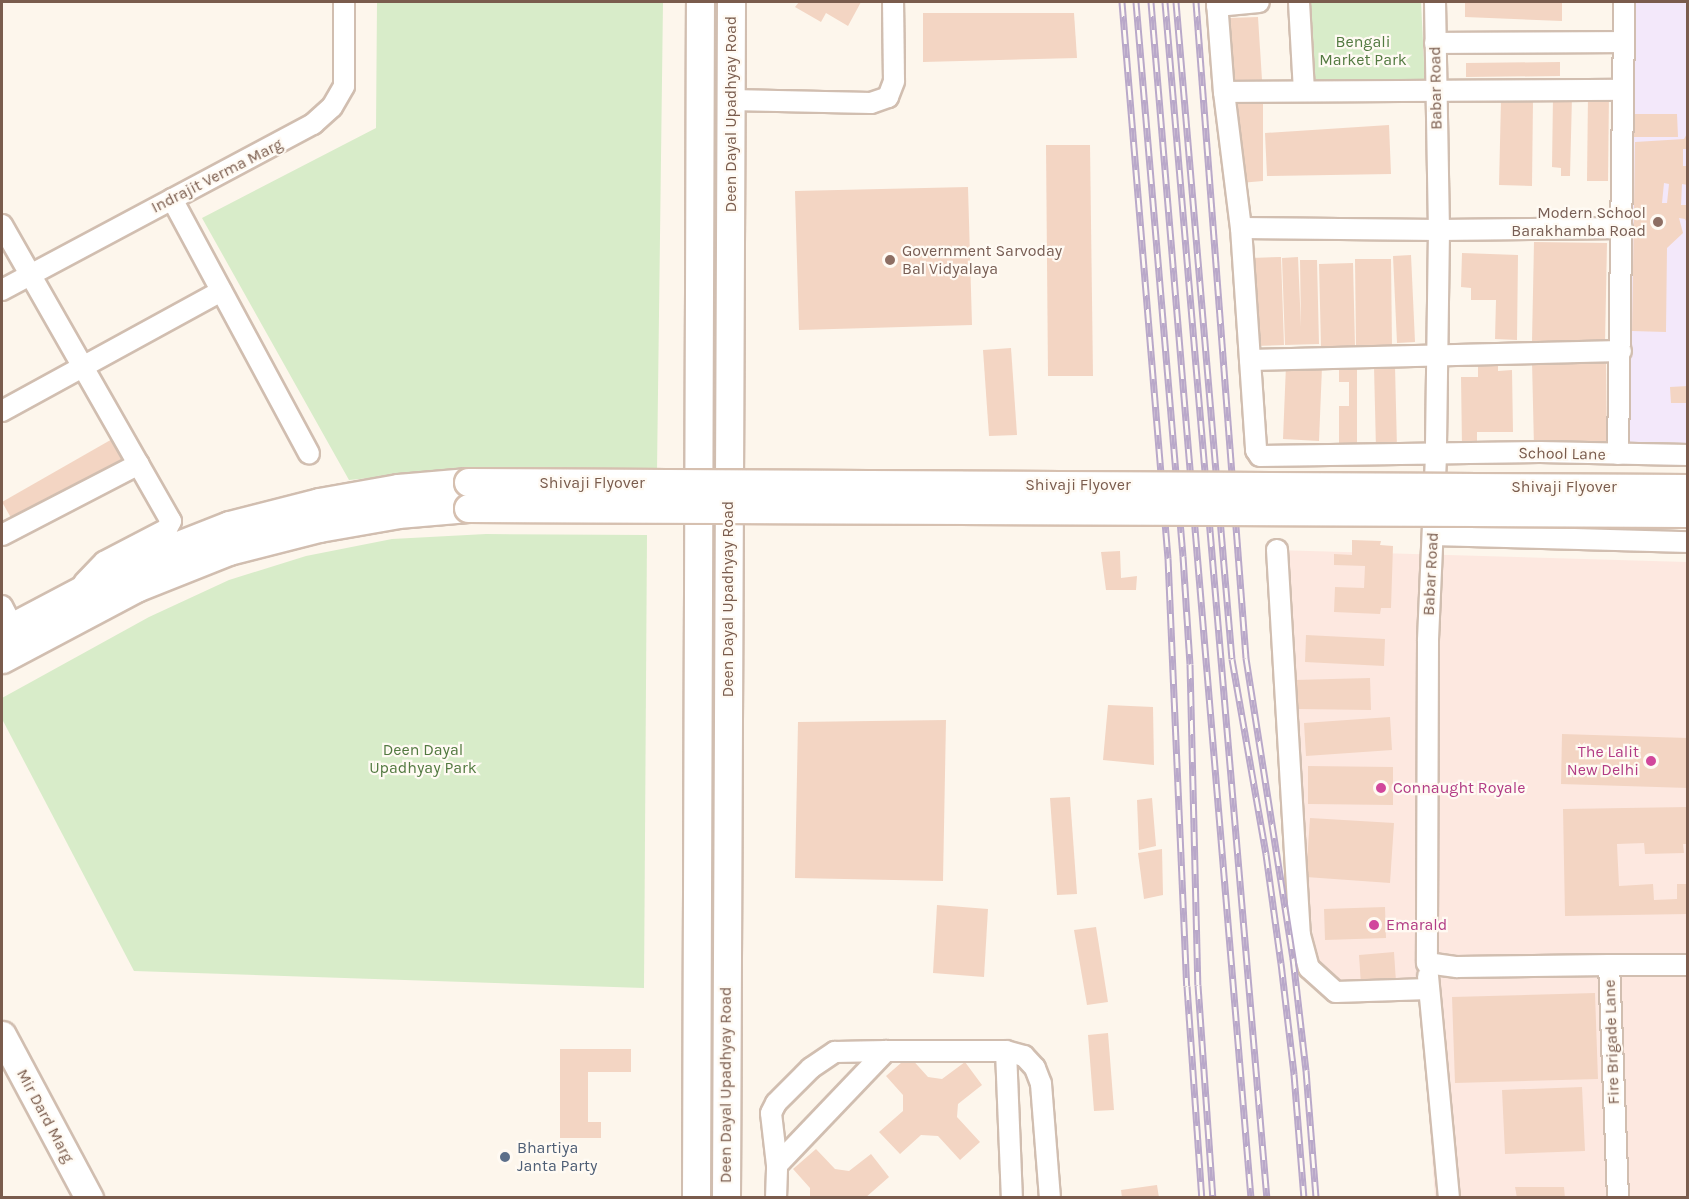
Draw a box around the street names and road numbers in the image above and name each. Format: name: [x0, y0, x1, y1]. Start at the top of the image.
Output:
street label: Deen Dayal Upadhyay Road: [721, 16, 741, 212]
street label: Babar Road: [1426, 46, 1446, 130]
street label: Indrajit Verma Marg: [148, 135, 286, 217]
street label: School Lane: [1518, 444, 1606, 464]
street label: Shivaji Flyover: [539, 473, 645, 493]
street label: Shivaji Flyover: [1025, 475, 1131, 495]
street label: Shivaji Flyover: [1511, 477, 1617, 497]
street label: Deen Dayal Upadhyay Road: [718, 501, 738, 697]
street label: Babar Road: [1419, 532, 1443, 616]
street label: Fire Brigade Lane: [1600, 979, 1624, 1105]
street label: Deen Dayal Upadhyay Road: [716, 987, 736, 1183]
street label: Mir Dard Marg: [12, 1066, 78, 1166]

